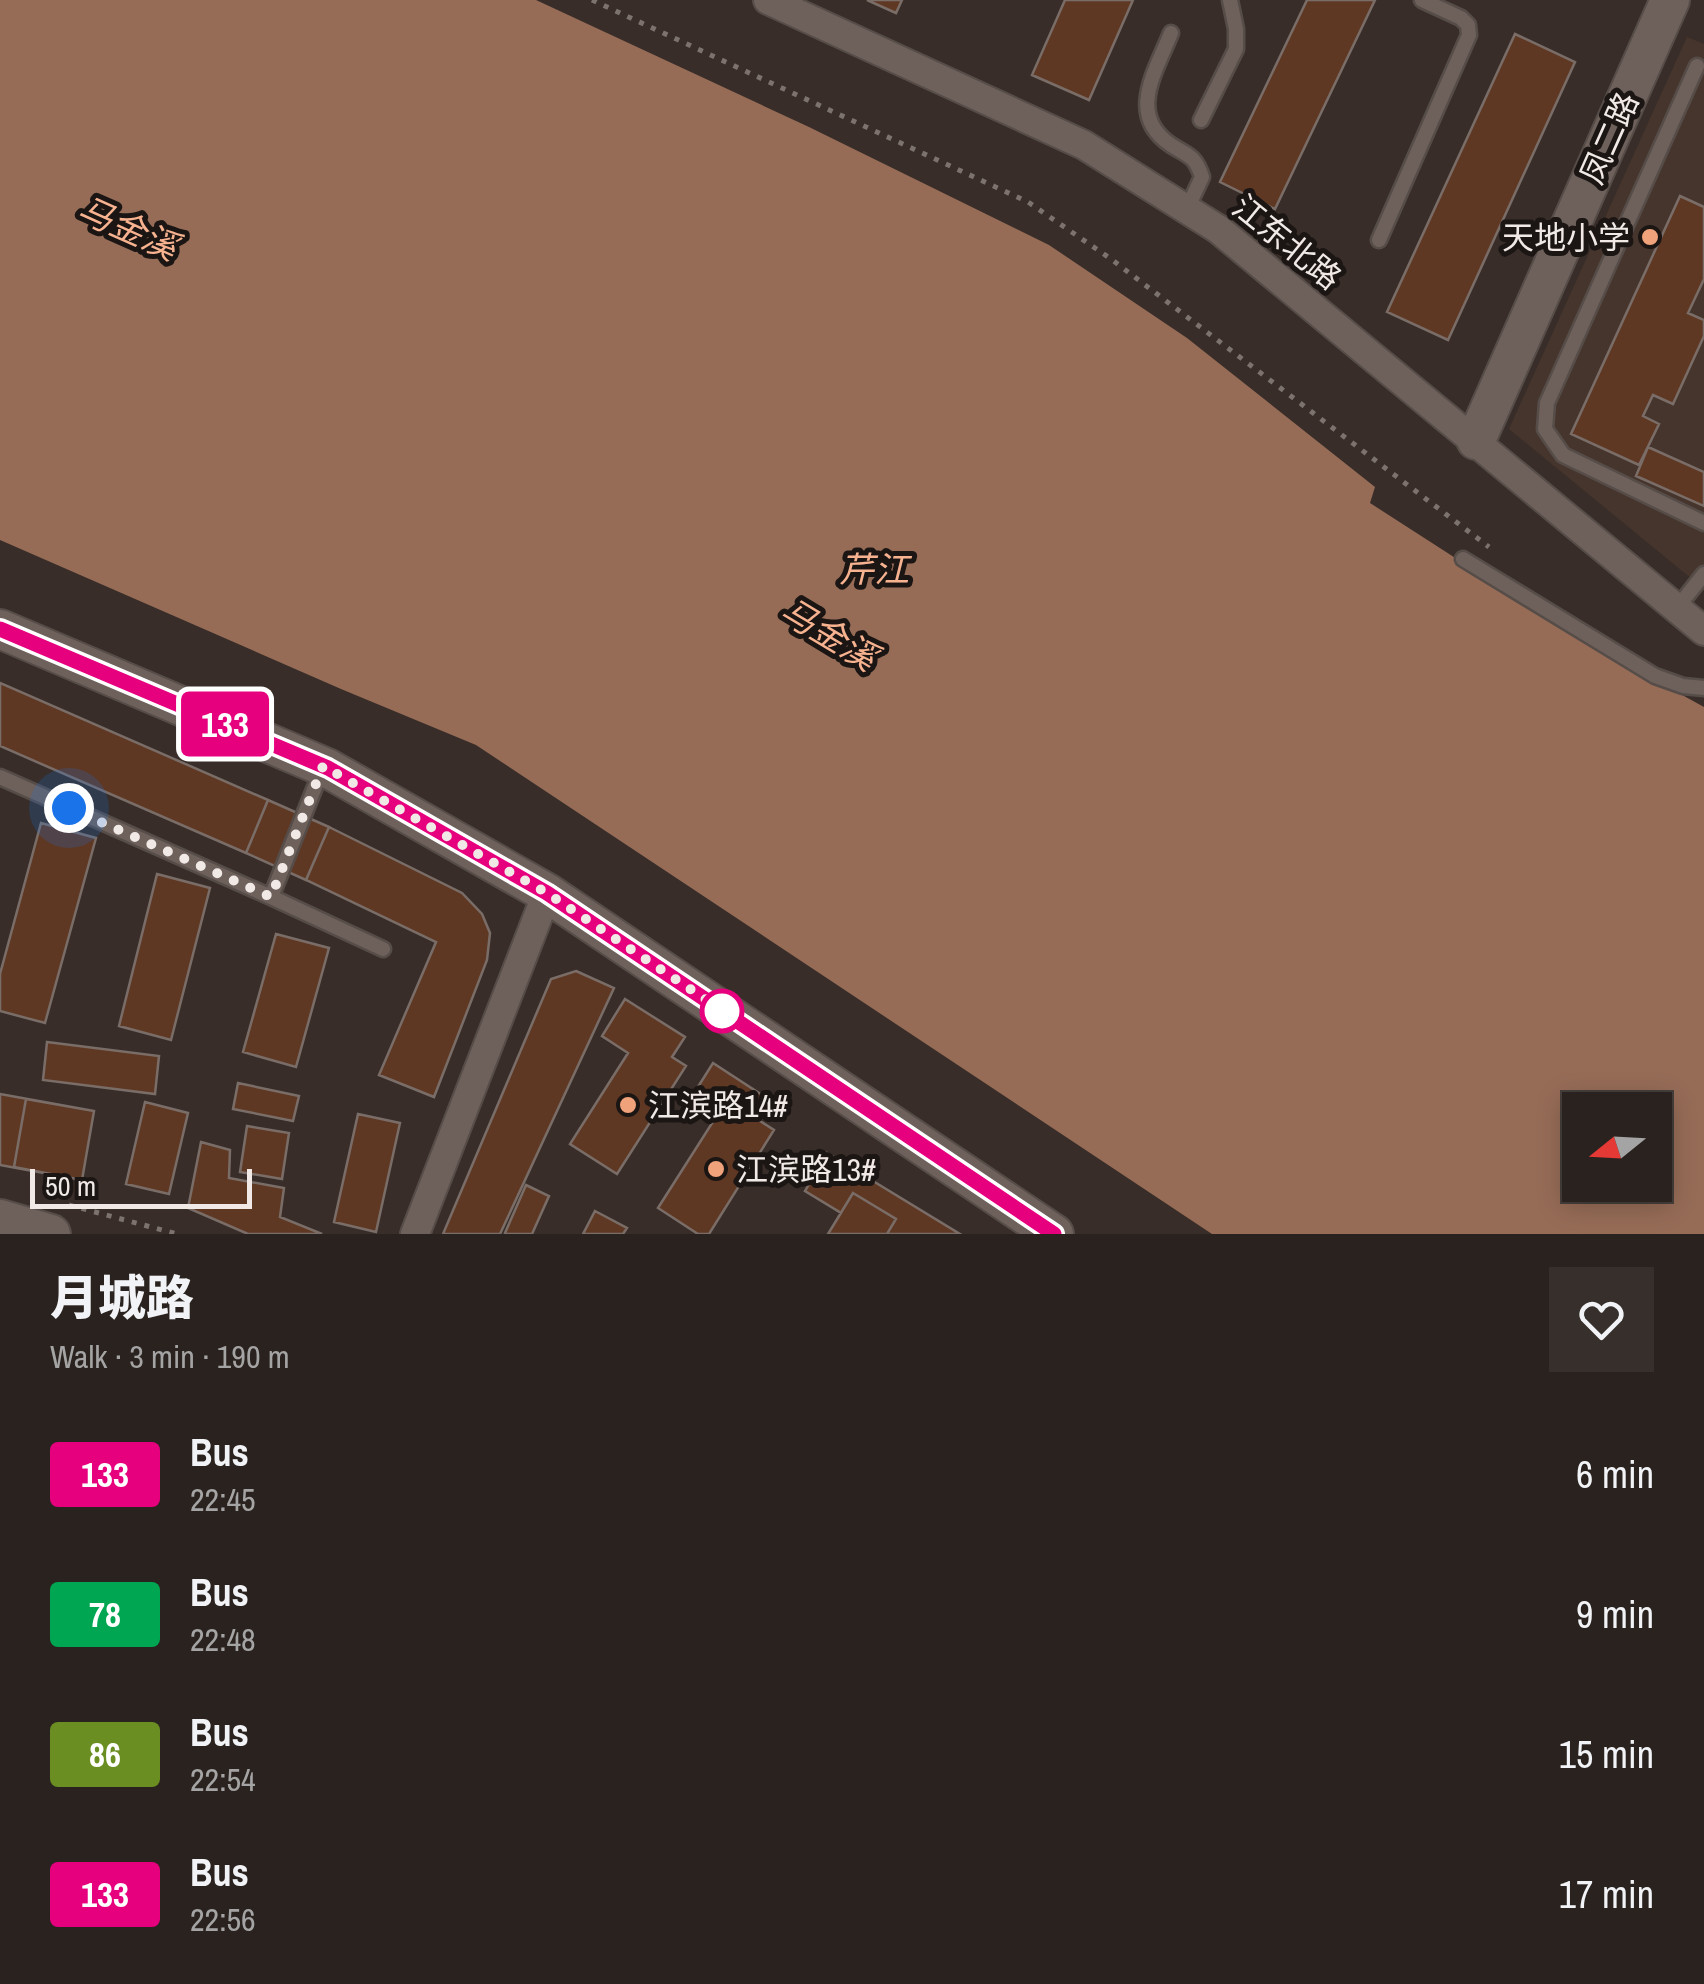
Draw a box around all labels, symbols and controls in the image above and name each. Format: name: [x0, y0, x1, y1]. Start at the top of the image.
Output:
street label: 凤二路: [1570, 85, 1648, 191]
water label: 马金溪: [70, 185, 189, 272]
street label: 江东北路: [1224, 185, 1350, 299]
place label: 天地小学: [1502, 216, 1630, 259]
marker: 天地小学: [1639, 226, 1661, 248]
water label: 芹江: [839, 546, 913, 593]
water label: 马金溪: [772, 587, 890, 683]
line badge: 133: [168, 692, 282, 756]
text: 133: [201, 701, 249, 748]
your location: [44, 783, 94, 833]
unlabelled marker: [701, 990, 743, 1032]
place label: 江滨路14#: [648, 1084, 788, 1127]
north arrow: [1562, 1092, 1672, 1202]
map controls: [1562, 1092, 1672, 1202]
marker: 江滨路14#: [617, 1094, 639, 1116]
place label: 江滨路13#: [736, 1148, 876, 1191]
marker: 江滨路13#: [705, 1158, 727, 1180]
scale bar: [30, 1164, 252, 1208]
text: 50 m: [45, 1167, 96, 1205]
text: 月城路: [50, 1265, 194, 1330]
button: heart: [1549, 1267, 1654, 1372]
text: Walk · 3 min · 190 m: [50, 1335, 290, 1378]
text: Bus: [190, 1427, 249, 1478]
text: 6 min: [1576, 1449, 1654, 1500]
text: 133: [81, 1451, 129, 1498]
text: 22:45: [190, 1478, 256, 1521]
text: Bus: [190, 1567, 249, 1618]
text: 9 min: [1576, 1589, 1654, 1640]
text: 78: [89, 1591, 121, 1638]
text: 22:48: [190, 1618, 256, 1661]
text: Bus: [190, 1707, 249, 1758]
text: 15 min: [1559, 1729, 1654, 1780]
text: 86: [89, 1731, 121, 1778]
text: 22:54: [190, 1758, 256, 1801]
text: Bus: [190, 1847, 249, 1898]
text: 17 min: [1559, 1869, 1654, 1920]
text: 133: [81, 1871, 129, 1918]
text: 22:56: [190, 1898, 256, 1941]

